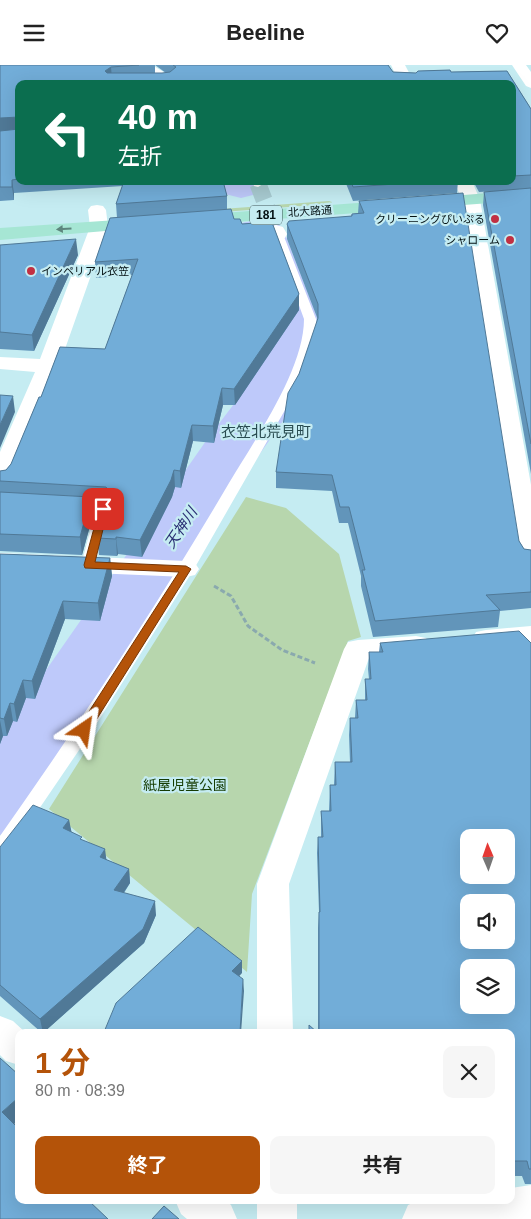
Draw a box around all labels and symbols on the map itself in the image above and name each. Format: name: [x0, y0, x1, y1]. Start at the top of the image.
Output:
street label: 北大路通: [288, 203, 332, 219]
road number: 181: [250, 205, 282, 225]
place label: クリーニングぴいぷる: [375, 213, 485, 225]
marker: クリーニングぴいぷる: [489, 213, 501, 225]
one-way arrow: [55, 226, 71, 234]
place label: シャローム: [445, 234, 500, 246]
marker: シャローム: [504, 234, 516, 246]
marker: インペリアル衣笠: [25, 265, 37, 277]
place label: インペリアル衣笠: [41, 265, 129, 277]
district label: 衣笠北荒見町: [221, 423, 311, 440]
pin: [82, 488, 124, 530]
water label: 天神川: [161, 503, 201, 551]
position arrow: [57, 703, 109, 755]
park label: 紙屋児童公園: [143, 777, 227, 793]
north arrow: [460, 829, 515, 884]

